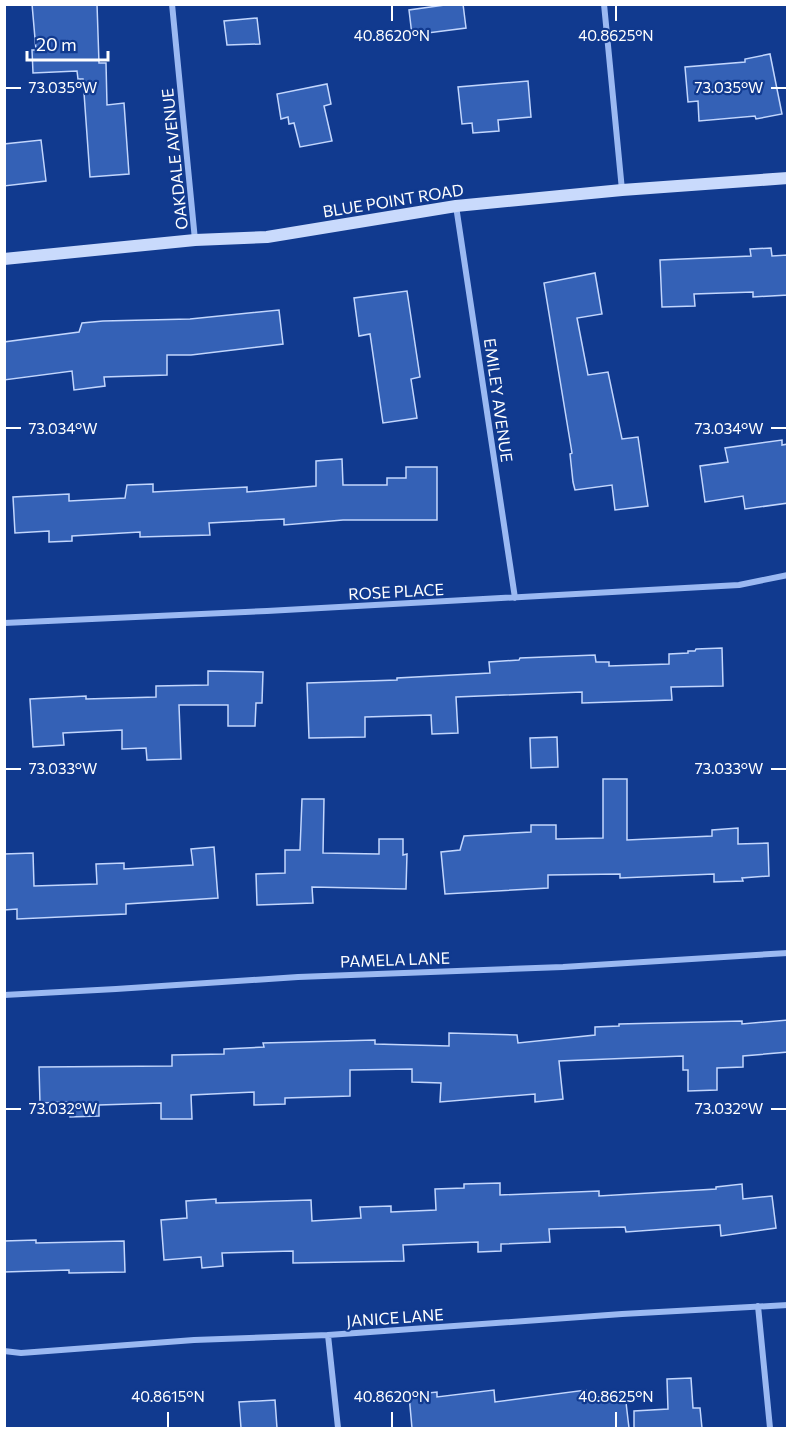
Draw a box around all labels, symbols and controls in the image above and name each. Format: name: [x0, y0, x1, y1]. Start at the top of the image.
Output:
scale bar: [27, 24, 108, 62]
text: 40.8620°N: [354, 26, 430, 44]
text: 40.8625°N: [578, 26, 654, 44]
text: 20 m: [36, 33, 77, 55]
text: 73.035°W: [29, 78, 97, 96]
text: 73.035°W: [695, 78, 763, 96]
street label: OAKDALE AVENUE: [157, 87, 191, 231]
street label: BLUE POINT ROAD: [321, 179, 465, 221]
street label: EMILEY AVENUE: [481, 337, 517, 463]
text: 73.034°W: [28, 419, 98, 437]
text: 73.034°W: [694, 419, 764, 437]
street label: ROSE PLACE: [348, 579, 444, 603]
text: 73.033°W: [29, 759, 97, 777]
text: 73.033°W: [695, 759, 763, 777]
street label: PAMELA LANE: [340, 948, 450, 970]
text: 73.032°W: [29, 1099, 97, 1117]
text: 73.032°W: [695, 1099, 763, 1117]
street label: JANICE LANE: [346, 1304, 444, 1330]
text: 40.8615°N: [131, 1387, 205, 1405]
text: 40.8620°N: [354, 1387, 430, 1405]
text: 40.8625°N: [578, 1387, 654, 1405]

